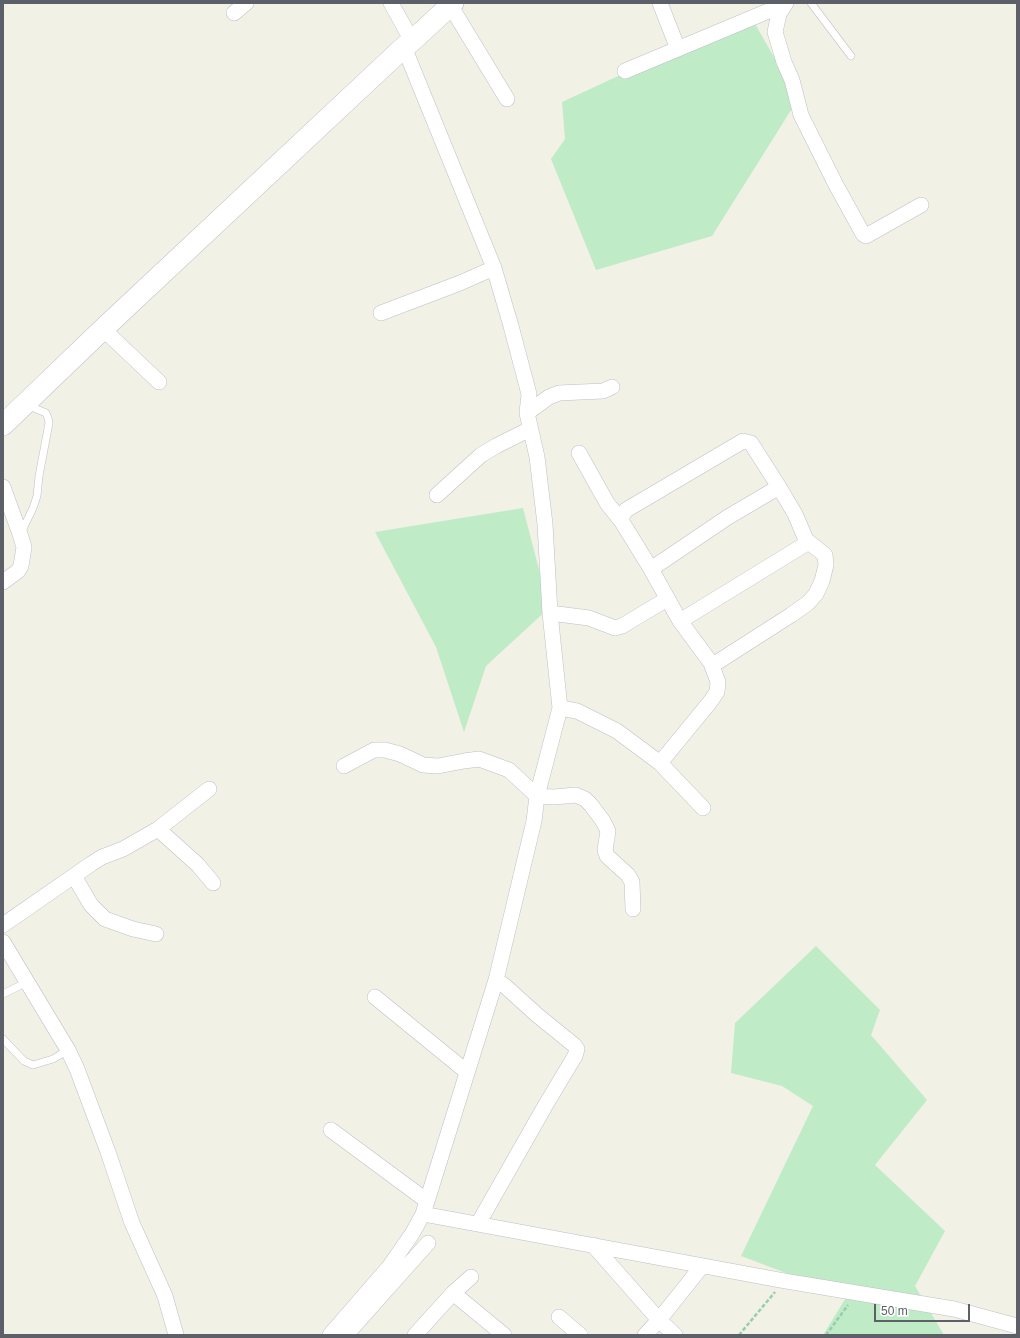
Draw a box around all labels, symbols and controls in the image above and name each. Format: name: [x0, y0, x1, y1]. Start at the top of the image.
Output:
scale bar: [876, 1296, 972, 1322]
text: 50 m: [881, 1304, 908, 1318]

